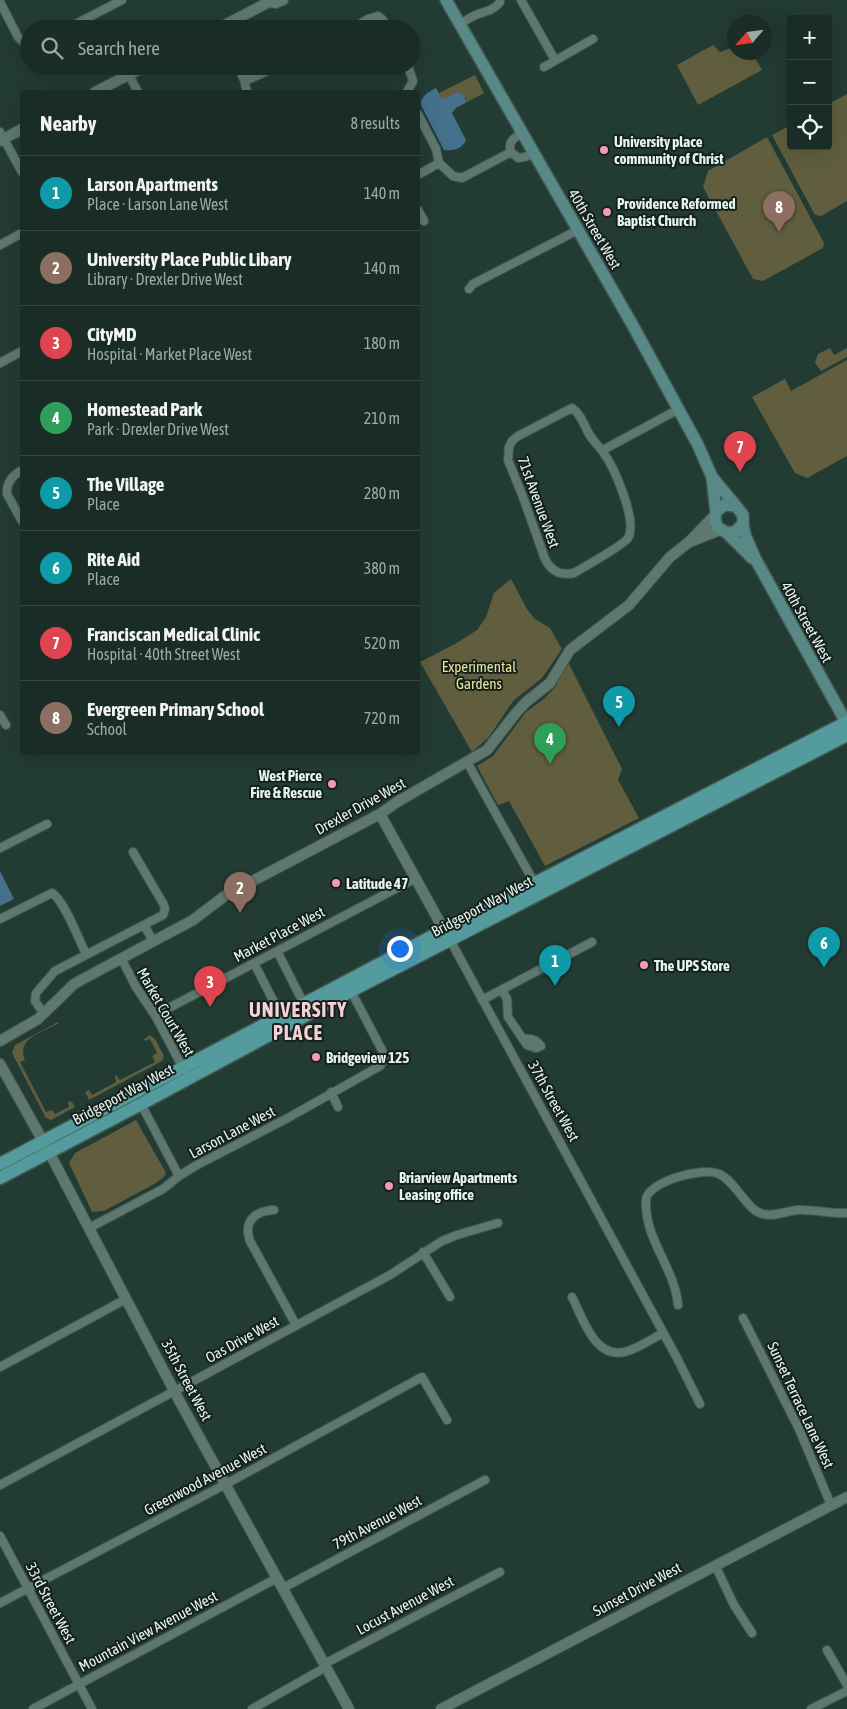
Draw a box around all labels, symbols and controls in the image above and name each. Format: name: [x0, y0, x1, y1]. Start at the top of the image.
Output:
north arrow: [727, 15, 772, 60]
map controls: [787, 15, 832, 150]
button: +: [787, 15, 832, 60]
search box: [20, 20, 420, 75]
icon: search: [38, 34, 66, 62]
text: Search here: [78, 37, 160, 59]
button: −: [787, 60, 832, 105]
button: locate: [787, 105, 832, 150]
text: Nearby: [40, 111, 96, 135]
text: 8 results: [350, 114, 400, 132]
place label: University place community of Christ: [614, 133, 724, 167]
marker: University place community of Christ: [598, 144, 610, 156]
text: Larson Apartments: [87, 173, 218, 195]
text: 1: [52, 184, 60, 202]
text: 140 m: [364, 184, 400, 202]
street label: 40th Street West: [565, 186, 625, 272]
pin: 8: [763, 191, 795, 232]
text: Place · Larson Lane West: [87, 195, 228, 213]
place label: Providence Reformed Baptist Church: [617, 195, 736, 229]
marker: Providence Reformed Baptist Church: [601, 206, 613, 218]
text: University Place Public Libary: [87, 248, 292, 270]
text: 2: [52, 259, 60, 277]
text: 140 m: [364, 259, 400, 277]
text: Library · Drexler Drive West: [87, 270, 243, 288]
text: CityMD: [87, 323, 137, 345]
text: 3: [52, 334, 60, 352]
text: 180 m: [364, 334, 400, 352]
text: Hospital · Market Place West: [87, 345, 252, 363]
text: Homestead Park: [87, 398, 202, 420]
text: 4: [52, 409, 60, 427]
text: 210 m: [364, 409, 400, 427]
text: Park · Drexler Drive West: [87, 420, 229, 438]
pin: 7: [724, 431, 756, 472]
street label: 71st Avenue West: [515, 454, 563, 550]
text: The Village: [87, 473, 164, 495]
text: 5: [52, 484, 60, 502]
text: 280 m: [364, 484, 400, 502]
text: Place: [87, 495, 120, 513]
text: Rite Aid: [87, 548, 140, 570]
text: 6: [52, 559, 60, 577]
text: 380 m: [364, 559, 400, 577]
text: Place: [87, 570, 120, 588]
street label: 40th Street West: [778, 579, 836, 665]
text: Franciscan Medical Clinic: [87, 623, 260, 645]
text: 7: [52, 634, 60, 652]
text: 520 m: [364, 634, 400, 652]
text: Hospital · 40th Street West: [87, 645, 240, 663]
park label: Experimental Gardens: [442, 658, 516, 692]
pin: 5: [603, 686, 635, 727]
text: Evergreen Primary School: [87, 698, 264, 720]
text: 8: [52, 709, 60, 727]
text: 720 m: [364, 709, 400, 727]
text: School: [87, 720, 127, 738]
pin: 4: [534, 723, 566, 764]
place label: West Pierce Fire & Rescue: [250, 767, 322, 801]
street label: Drexler Drive West: [312, 774, 408, 838]
marker: West Pierce Fire & Rescue: [326, 778, 338, 790]
pin: 2: [224, 872, 256, 913]
street label: Bridgeport Way West: [428, 872, 536, 940]
place label: Latitude 47: [346, 875, 408, 892]
marker: Latitude 47: [330, 877, 342, 889]
street label: Market Place West: [231, 903, 327, 965]
pin: 6: [808, 927, 840, 968]
your location: [387, 936, 413, 962]
pin: 1: [539, 945, 571, 986]
place label: The UPS Store: [654, 957, 730, 974]
marker: The UPS Store: [638, 959, 650, 971]
street label: Market Court West: [134, 965, 198, 1059]
pin: 3: [194, 966, 226, 1007]
district label: UNIVERSITY PLACE: [249, 998, 347, 1044]
place label: Bridgeview 125: [326, 1049, 409, 1066]
marker: Bridgeview 125: [310, 1051, 322, 1063]
street label: 37th Street West: [525, 1058, 583, 1144]
street label: Bridgeport Way West: [69, 1060, 177, 1128]
street label: Larson Lane West: [186, 1102, 278, 1162]
place label: Briarview Apartments Leasing office: [399, 1169, 518, 1203]
marker: Briarview Apartments Leasing office: [383, 1180, 395, 1192]
street label: Oas Drive West: [202, 1312, 282, 1366]
street label: 35th Street West: [158, 1336, 216, 1424]
street label: Sunset Terrace Lane West: [764, 1339, 838, 1471]
street label: Greenwood Avenue West: [141, 1440, 269, 1518]
street label: 79th Avenue West: [330, 1491, 424, 1553]
street label: 33rd Street West: [22, 1559, 80, 1647]
street label: Sunset Drive West: [590, 1559, 684, 1619]
street label: Locust Avenue West: [353, 1572, 457, 1638]
street label: Mountain View Avenue West: [76, 1587, 220, 1675]

